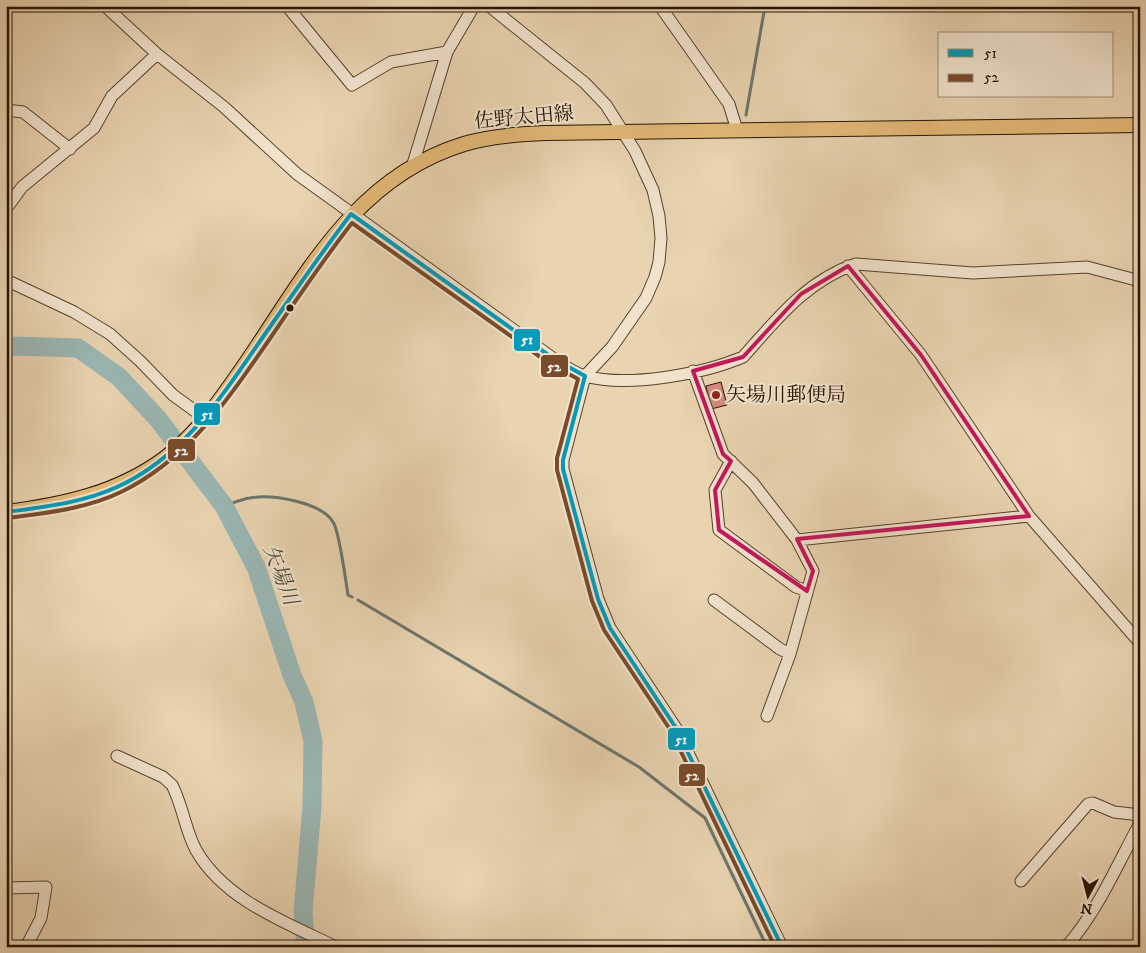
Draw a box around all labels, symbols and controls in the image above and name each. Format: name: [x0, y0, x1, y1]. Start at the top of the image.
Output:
legend: [938, 32, 1114, 98]
text: 51: [984, 44, 997, 63]
text: 52: [984, 68, 999, 87]
street label: 佐野太田線: [473, 101, 575, 135]
unlabelled marker: [285, 303, 295, 313]
line badge: 51: [513, 328, 541, 352]
text: 51: [520, 331, 533, 349]
line badge: 52: [540, 354, 569, 378]
text: 52: [546, 358, 562, 376]
place label: 矢場川郵便局: [726, 383, 846, 408]
marker: 矢場川郵便局: [710, 389, 722, 401]
line badge: 51: [193, 402, 221, 426]
text: 51: [200, 406, 213, 424]
line badge: 52: [167, 438, 196, 462]
text: 52: [173, 442, 189, 460]
water label: 矢場川: [257, 541, 304, 611]
line badge: 51: [667, 727, 696, 751]
text: 51: [674, 731, 687, 749]
line badge: 52: [678, 763, 706, 787]
text: 52: [684, 767, 700, 785]
north arrow: [1064, 870, 1114, 920]
text: N: [1079, 898, 1093, 918]

